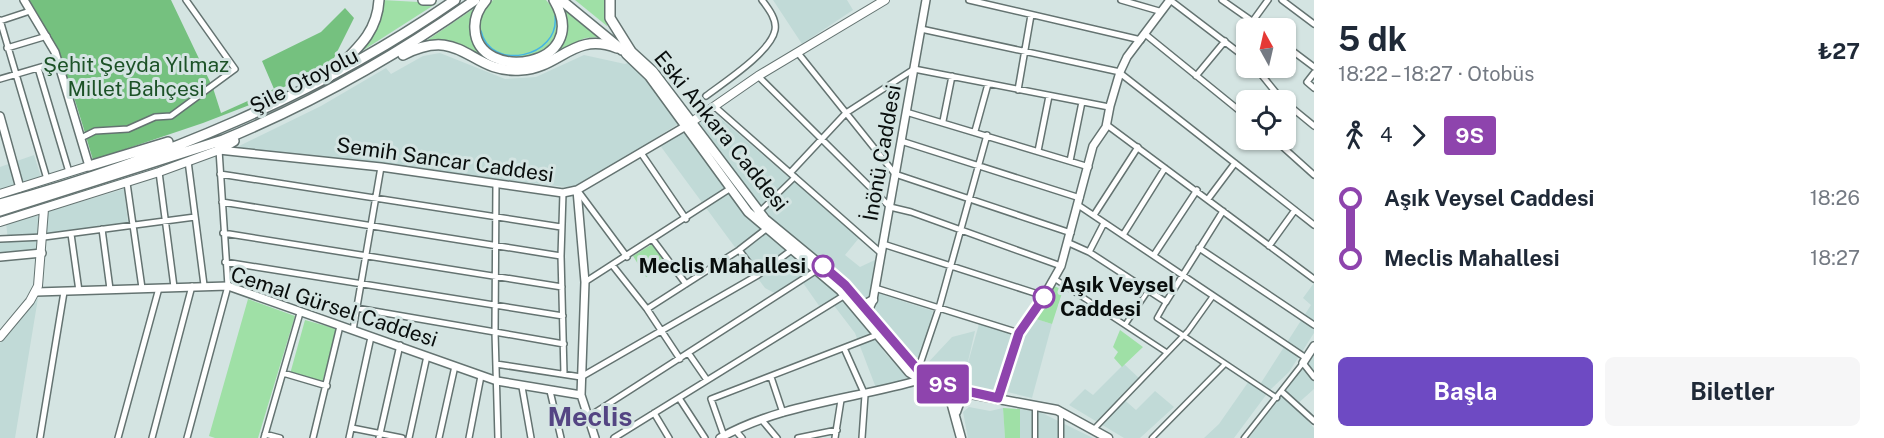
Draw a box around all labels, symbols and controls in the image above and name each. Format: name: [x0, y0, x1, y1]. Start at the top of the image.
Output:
north arrow: [1236, 18, 1296, 78]
map controls: [1236, 18, 1296, 150]
text: 5 dk: [1338, 20, 1407, 58]
text: ₺27: [1818, 38, 1860, 64]
street label: Şile Otoyolu: [246, 43, 362, 118]
street label: Eski Ankara Caddesi: [649, 46, 794, 216]
park label: Şehit Şeyda Yılmaz Millet Bahçesi: [43, 52, 229, 101]
text: 18:22 – 18:27 · Otobüs: [1338, 62, 1534, 86]
street label: İnönü Caddesi: [857, 83, 906, 223]
button: locate: [1236, 90, 1296, 150]
icon: walk: [1338, 119, 1371, 152]
icon: forward: [1402, 119, 1435, 152]
text: 4: [1380, 123, 1393, 147]
text: 9S: [1456, 123, 1484, 148]
street label: Semih Sancar Caddesi: [335, 132, 555, 187]
text: Aşık Veysel Caddesi: [1384, 185, 1594, 211]
text: 18:26: [1810, 186, 1860, 210]
text: Meclis Mahallesi: [1384, 245, 1559, 271]
text: 18:27: [1810, 246, 1860, 270]
place label: Meclis Mahallesi: [639, 253, 806, 278]
marker: Meclis Mahallesi: [812, 255, 834, 277]
street label: Cemal Gürsel Caddesi: [228, 261, 441, 352]
place label: Aşık Veysel Caddesi: [1060, 272, 1175, 321]
marker: Aşık Veysel Caddesi: [1033, 286, 1055, 308]
button: Başla: [1338, 357, 1593, 426]
button: Biletler: [1605, 357, 1860, 426]
line badge: 9S: [916, 364, 970, 404]
text: 9S: [929, 372, 957, 397]
district label: Meclis: [548, 400, 632, 432]

